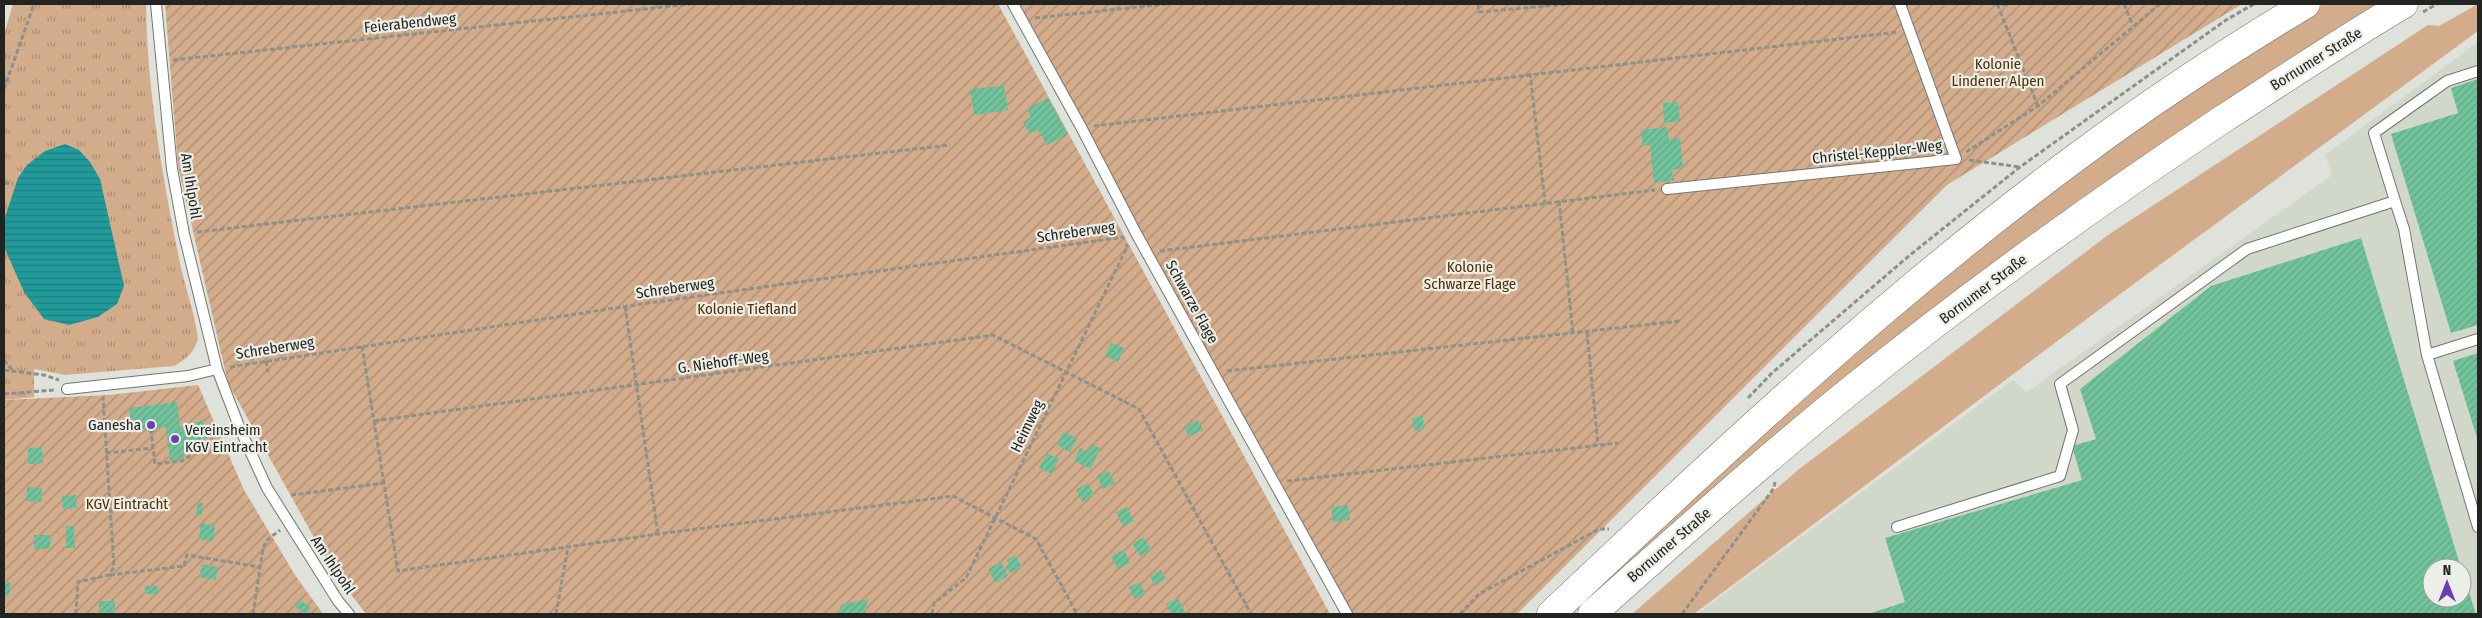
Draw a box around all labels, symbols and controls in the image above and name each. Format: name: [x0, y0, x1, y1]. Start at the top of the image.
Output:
street label: Feierabendweg: [363, 9, 457, 37]
street label: Bornumer Straße: [2267, 24, 2365, 94]
park label: Kolonie Lindener Alpen: [1951, 55, 2045, 90]
street label: Christel-Keppler-Weg: [1811, 136, 1943, 168]
street label: Am Ihlpohl: [177, 152, 205, 220]
street label: Schreberweg: [1036, 218, 1116, 246]
street label: Bornumer Straße: [1936, 250, 2030, 328]
street label: Schwarze Flage: [1162, 257, 1222, 347]
park label: Kolonie Schwarze Flage: [1424, 258, 1516, 293]
street label: Schreberweg: [635, 274, 715, 302]
park label: Kolonie Tiefland: [697, 300, 797, 318]
street label: Schreberweg: [235, 333, 315, 363]
street label: G. Niehoff-Weg: [677, 347, 769, 377]
street label: Heimweg: [1007, 397, 1047, 455]
place label: Ganesha: [88, 416, 141, 434]
marker: Ganesha: [145, 419, 157, 431]
place label: Vereinsheim KGV Eintracht: [185, 421, 268, 456]
marker: Vereinsheim KGV Eintracht: [169, 433, 181, 445]
park label: KGV Eintracht: [86, 495, 168, 513]
street label: Bornumer Straße: [1624, 504, 1714, 586]
street label: Am Ihlpohl: [307, 532, 359, 598]
north arrow: [2422, 558, 2472, 608]
text: N: [2443, 562, 2451, 579]

